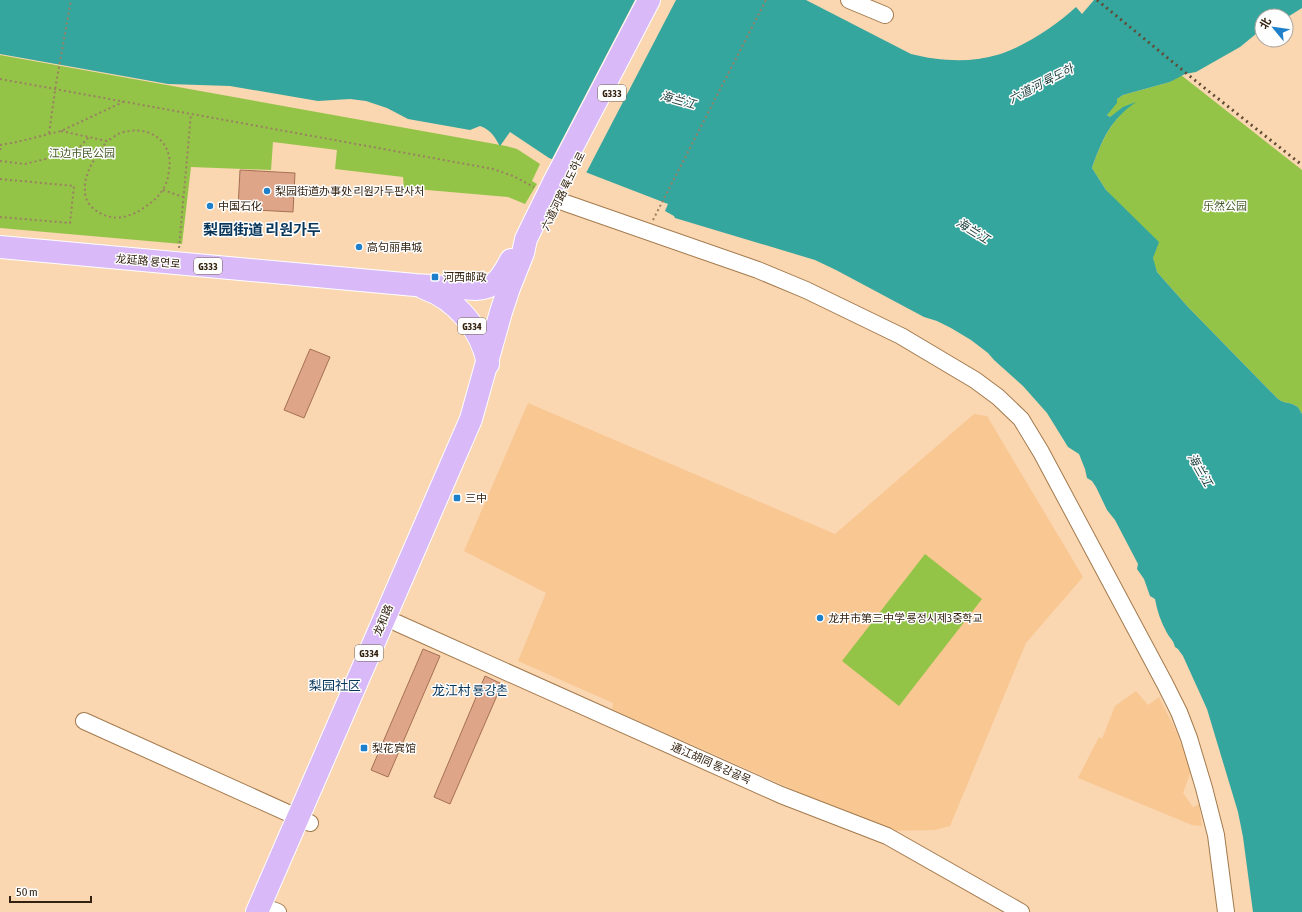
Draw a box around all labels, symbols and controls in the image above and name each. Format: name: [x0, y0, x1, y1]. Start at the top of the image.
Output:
north arrow: [1254, 8, 1294, 48]
text: 北: [1257, 15, 1273, 31]
water label: 六道河 륙도하: [1006, 61, 1077, 106]
road number: G333: [598, 85, 626, 101]
water label: 海兰江: [659, 88, 699, 112]
park label: 江边市民公园: [49, 147, 115, 159]
street label: 六道河路 륙도하로: [539, 150, 587, 232]
place label: 梨园街道办事处 리원가두판사처: [275, 185, 424, 197]
marker: 梨园街道办事处 리원가두판사처: [262, 186, 272, 196]
place label: 中国石化: [218, 200, 262, 212]
park label: 乐然公园: [1203, 200, 1247, 212]
marker: 中国石化: [205, 201, 215, 211]
water label: 海兰江: [954, 216, 994, 248]
district label: 梨园街道 리원가두: [203, 221, 321, 238]
place label: 高句丽串城: [367, 241, 422, 253]
marker: 高句丽串城: [354, 242, 364, 252]
street label: 龙延路 룡연로: [115, 252, 181, 270]
road number: G333: [194, 258, 222, 274]
place label: 河西邮政: [443, 271, 487, 283]
marker: 河西邮政: [430, 272, 440, 282]
road number: G334: [458, 318, 486, 334]
water label: 海兰江: [1185, 451, 1216, 491]
place label: 三中: [465, 492, 487, 504]
marker: 三中: [452, 493, 462, 503]
street label: 龙和路: [371, 602, 395, 638]
place label: 龙井市第三中学 룡정시제3중학교: [828, 612, 983, 624]
marker: 龙井市第三中学 룡정시제3중학교: [815, 613, 825, 623]
road number: G334: [355, 645, 383, 661]
district label: 梨园社区: [309, 678, 361, 693]
district label: 龙江村 룡강촌: [432, 683, 508, 698]
street label: 通江胡同 통강골목: [669, 740, 753, 786]
place label: 梨花宾馆: [372, 742, 416, 754]
marker: 梨花宾馆: [359, 743, 369, 753]
scale bar: [10, 878, 91, 904]
text: 50 m: [16, 885, 38, 899]

